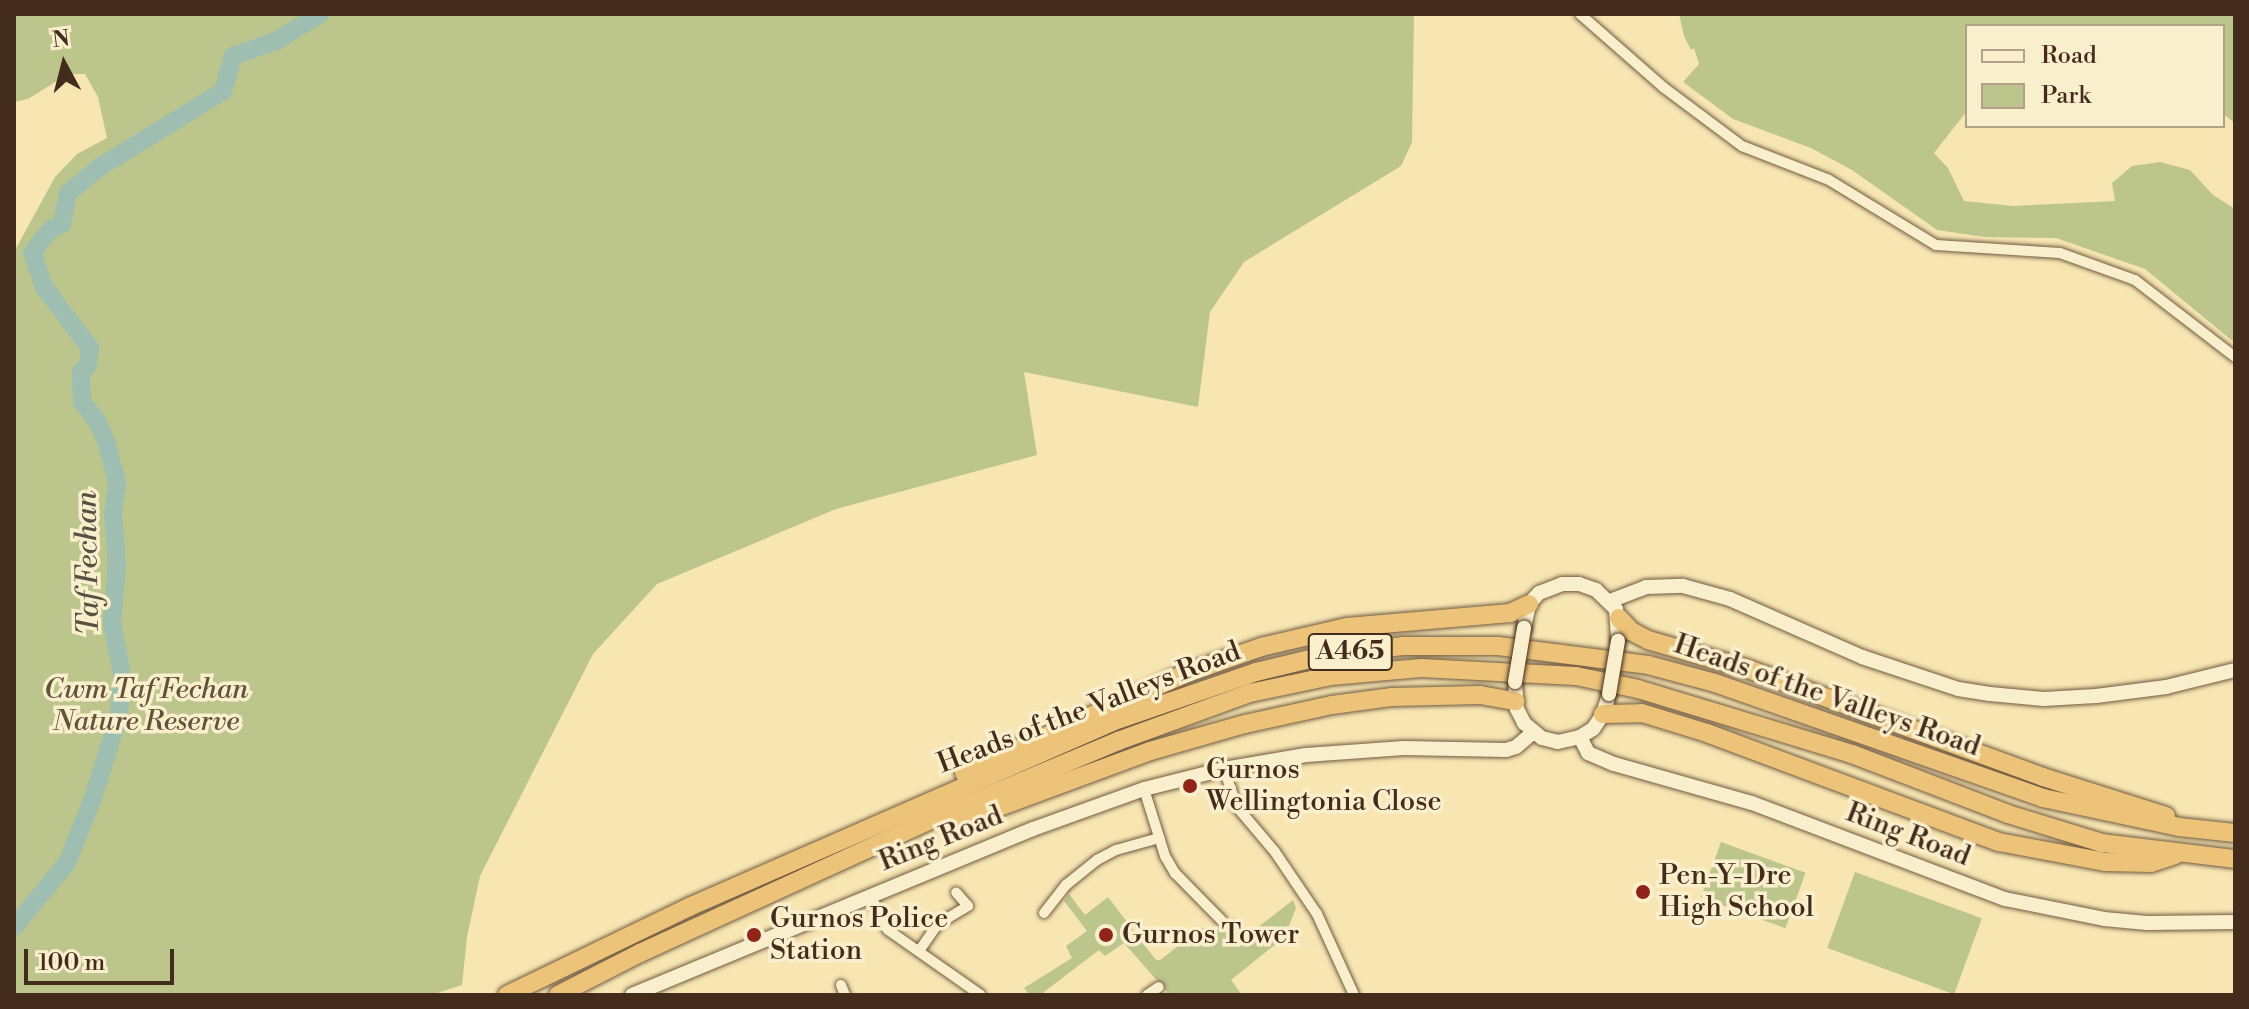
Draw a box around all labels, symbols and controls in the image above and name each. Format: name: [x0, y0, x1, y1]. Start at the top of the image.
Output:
north arrow: [24, 24, 104, 104]
legend: [1965, 24, 2225, 128]
text: N: [51, 25, 71, 54]
text: Road: [2041, 41, 2097, 71]
text: Park: [2041, 81, 2091, 111]
water label: Taf Fechan: [69, 491, 107, 635]
street label: Heads of the Valleys Road: [1669, 628, 1985, 764]
road number: A465: [1306, 630, 1394, 674]
street label: Heads of the Valleys Road: [933, 635, 1245, 781]
park label: Cwm Taf Fechan Nature Reserve: [44, 673, 248, 739]
place label: Gurnos Wellingtonia Close: [1206, 753, 1442, 819]
marker: Gurnos Wellingtonia Close: [1181, 777, 1199, 795]
street label: Ring Road: [1841, 796, 1975, 874]
street label: Ring Road: [874, 799, 1008, 879]
place label: Pen-Y-Dre High School: [1659, 859, 1814, 925]
marker: Pen-Y-Dre High School: [1634, 883, 1652, 901]
place label: Gurnos Police Station: [770, 902, 948, 968]
place label: Gurnos Tower: [1122, 918, 1299, 952]
marker: Gurnos Police Station: [745, 926, 763, 944]
marker: Gurnos Tower: [1097, 926, 1115, 944]
scale bar: [28, 933, 178, 983]
text: 100 m: [38, 948, 105, 978]

